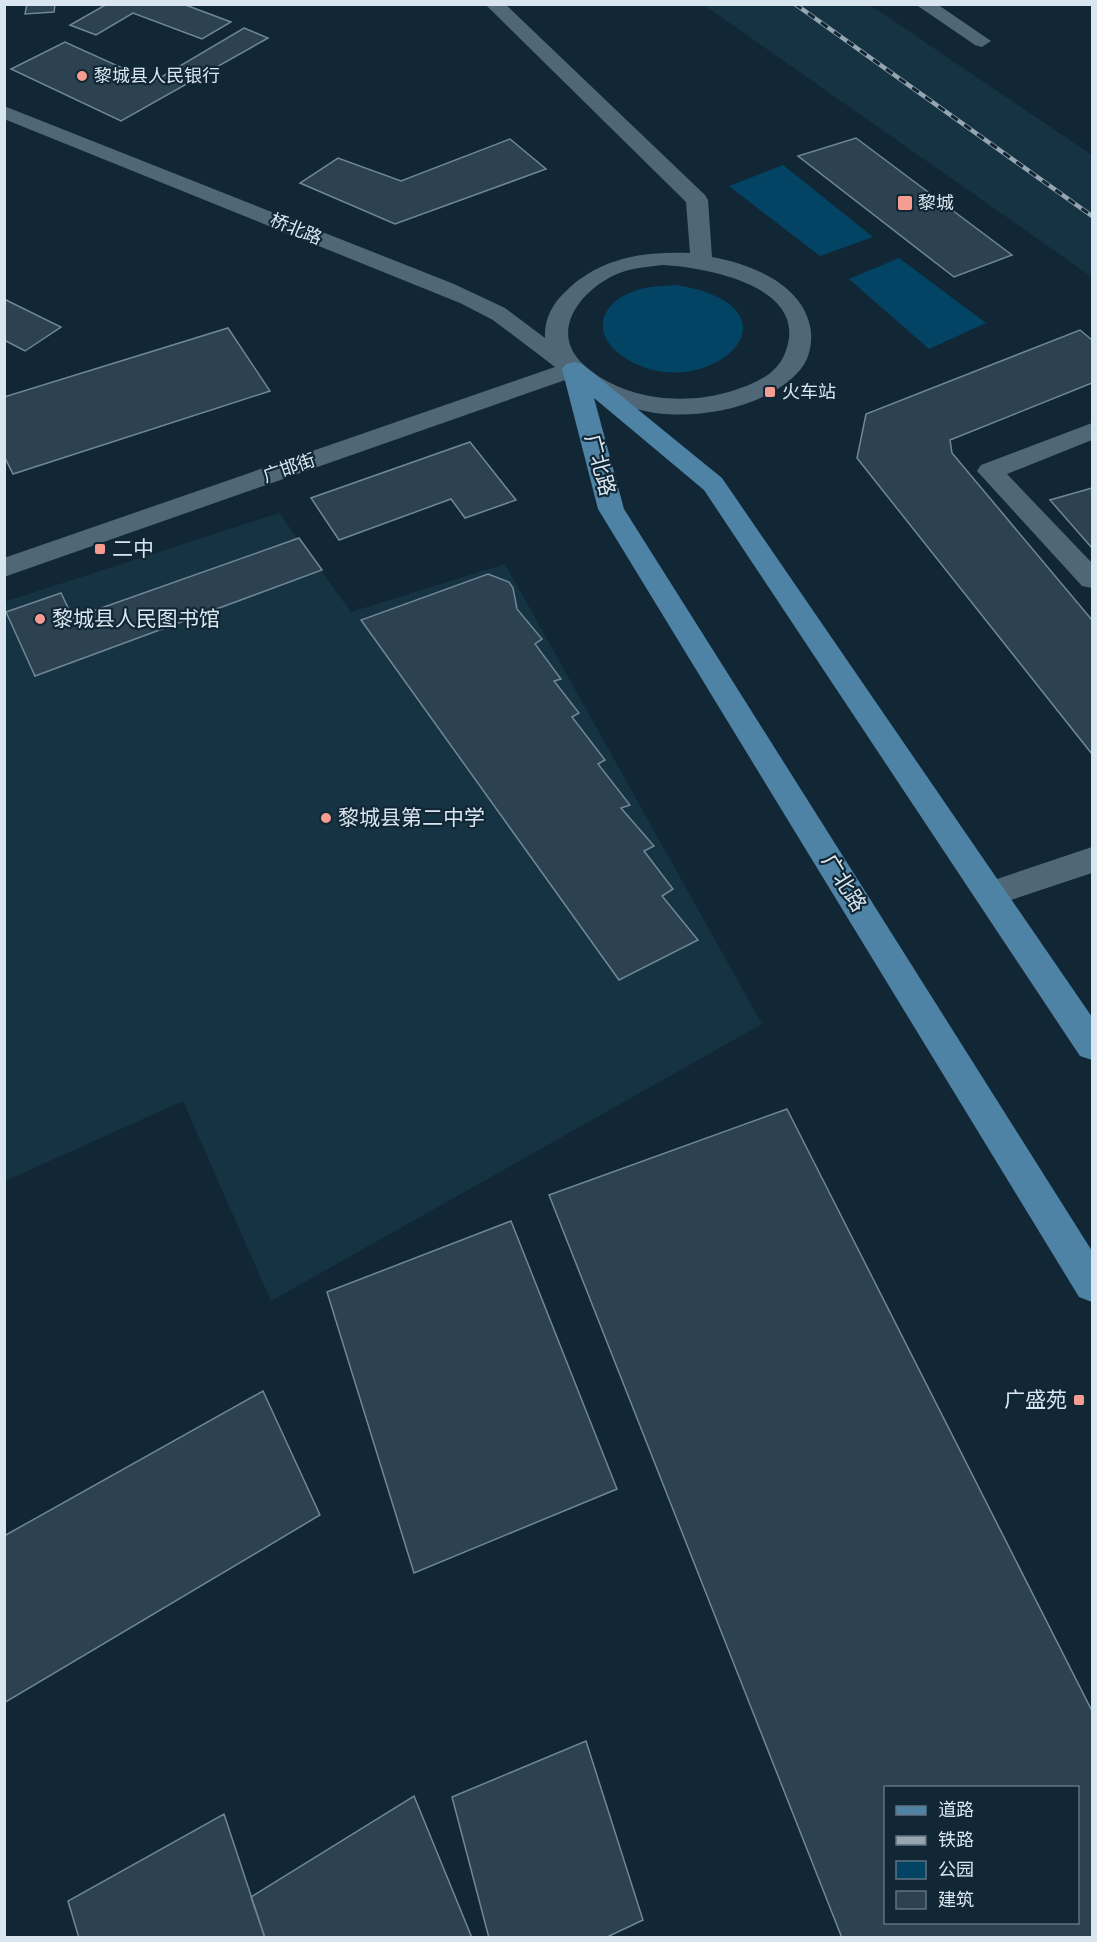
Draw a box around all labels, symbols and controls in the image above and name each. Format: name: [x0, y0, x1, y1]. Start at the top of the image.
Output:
place label: 黎城县人民银行: [94, 64, 220, 86]
marker: 黎城县人民银行: [75, 69, 89, 83]
place label: 黎城: [918, 191, 954, 213]
marker: 黎城: [896, 194, 914, 212]
street label: 桥北路: [267, 208, 326, 248]
place label: 火车站: [782, 380, 836, 402]
marker: 火车站: [763, 385, 777, 399]
street label: 广北路: [581, 431, 622, 498]
street label: 广邯街: [260, 448, 318, 486]
place label: 二中: [112, 535, 154, 560]
marker: 二中: [93, 542, 107, 556]
place label: 黎城县人民图书馆: [52, 605, 220, 630]
marker: 黎城县人民图书馆: [33, 612, 47, 626]
place label: 黎城县第二中学: [338, 804, 485, 829]
marker: 黎城县第二中学: [319, 811, 333, 825]
street label: 广北路: [818, 849, 873, 916]
place label: 广盛苑: [1004, 1386, 1067, 1411]
marker: 广盛苑: [1072, 1393, 1086, 1407]
legend: [884, 1786, 1079, 1924]
text: 道路: [938, 1798, 974, 1820]
text: 铁路: [938, 1828, 974, 1850]
text: 公园: [938, 1858, 974, 1880]
text: 建筑: [938, 1888, 974, 1910]

